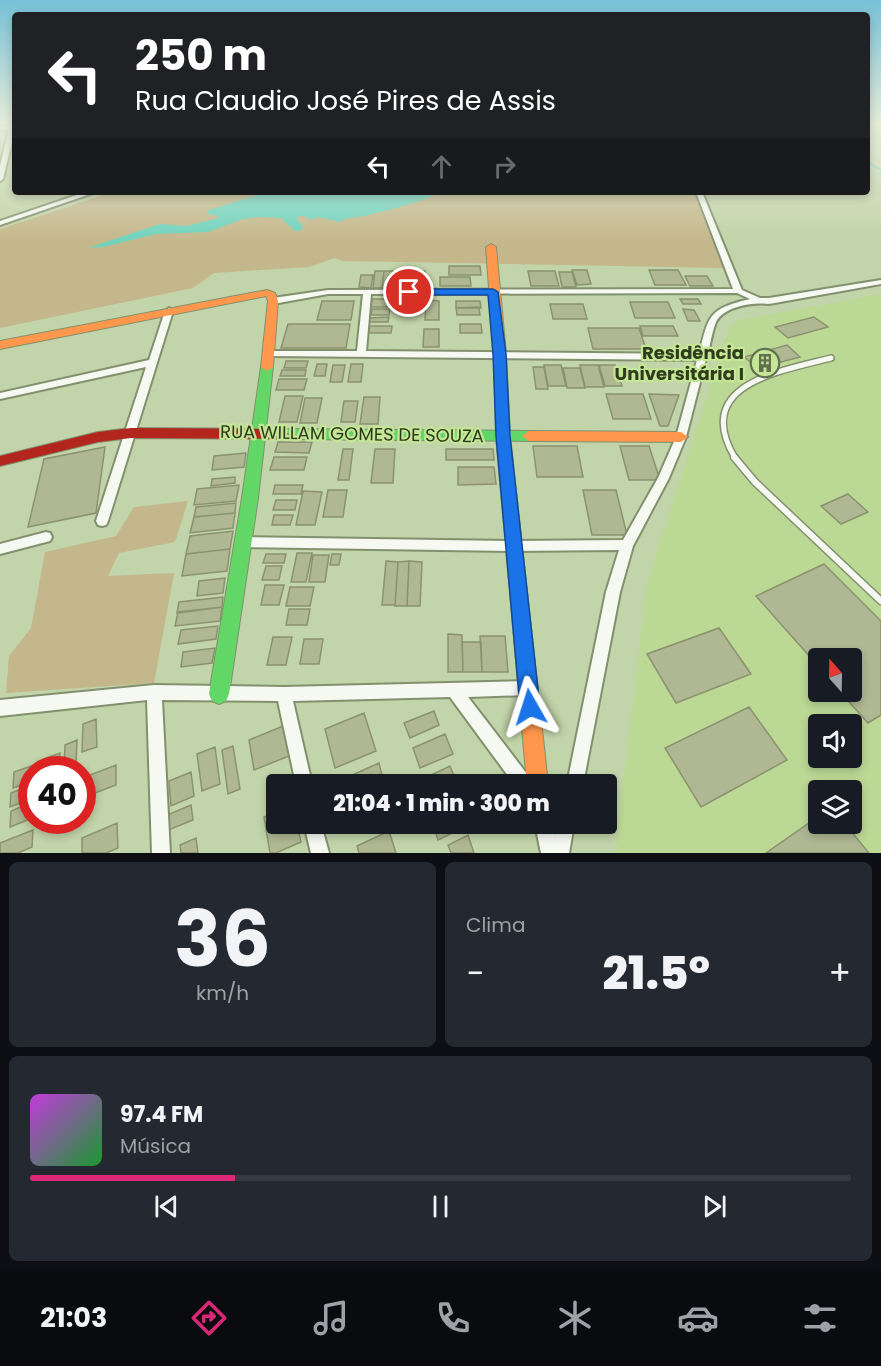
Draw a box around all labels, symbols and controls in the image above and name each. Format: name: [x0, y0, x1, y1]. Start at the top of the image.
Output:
text: 250 m: [135, 26, 267, 85]
icon: left: [36, 36, 114, 114]
text: Rua Claudio José Pires de Assis: [135, 82, 556, 119]
icon: left: [362, 150, 395, 183]
icon: ahead: [425, 150, 458, 183]
icon: right: [488, 150, 521, 183]
pin: [383, 266, 434, 317]
icon: arrive: [392, 275, 425, 308]
place label: Residência Universitária I: [615, 340, 744, 386]
building icon: Residência Universitária I: [749, 347, 781, 379]
street label: RUA WILLAM GOMES DE SOUZA: [220, 419, 484, 448]
north arrow: [808, 648, 862, 702]
map controls: [808, 648, 862, 834]
position arrow: [498, 675, 562, 739]
button: sound: [808, 714, 862, 768]
speed limit sign: 40: [18, 756, 96, 834]
button: layers: [808, 780, 862, 834]
text: 21:04 · 1 min · 300 m: [333, 788, 550, 819]
text: 36: [174, 884, 271, 993]
text: Clima: [466, 911, 525, 939]
text: 21.5°: [603, 942, 710, 1005]
text: −: [466, 950, 484, 997]
text: +: [828, 950, 851, 997]
text: km/h: [196, 979, 249, 1007]
text: 97.4 FM: [120, 1099, 203, 1130]
text: Música: [120, 1132, 191, 1160]
icon: previous: [150, 1190, 183, 1223]
icon: pause: [424, 1190, 457, 1223]
icon: next: [698, 1190, 731, 1223]
icon: directions: [188, 1297, 230, 1339]
icon: music: [310, 1297, 352, 1339]
icon: phone: [432, 1297, 474, 1339]
icon: climate: [554, 1297, 596, 1339]
icon: car: [677, 1297, 719, 1339]
icon: filters: [799, 1297, 841, 1339]
text: 21:03: [40, 1299, 107, 1336]

